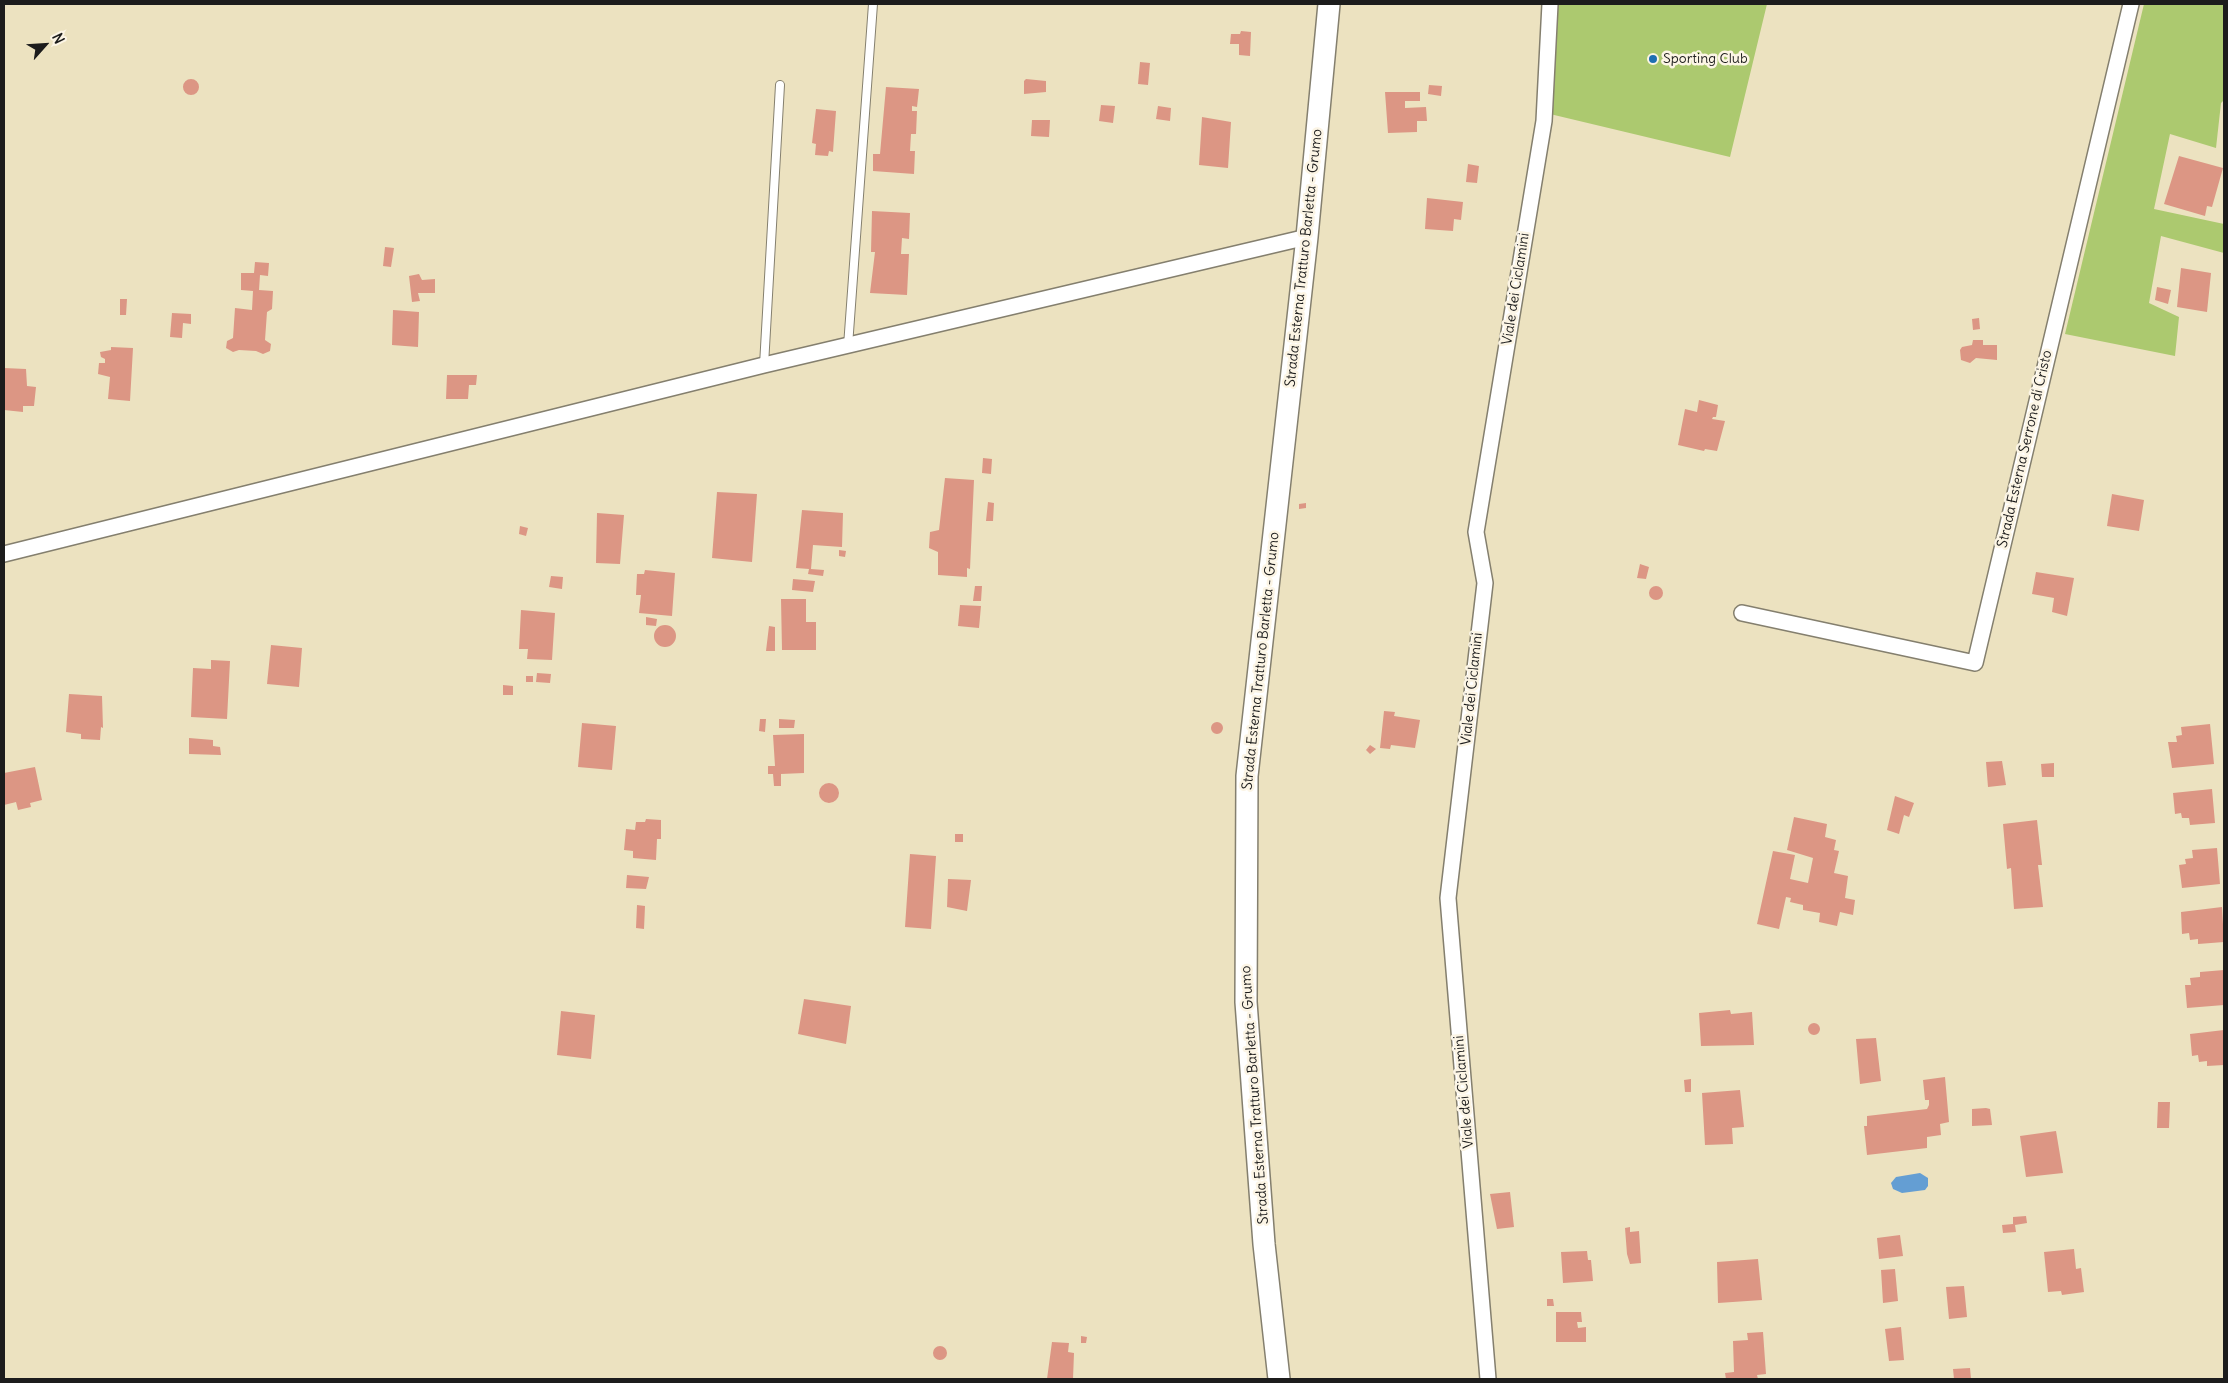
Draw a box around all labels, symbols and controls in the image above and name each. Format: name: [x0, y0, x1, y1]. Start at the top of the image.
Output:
north arrow: [20, 20, 70, 70]
text: N: [48, 30, 69, 47]
place label: Sporting Club: [1663, 51, 1748, 67]
marker: Sporting Club: [1647, 53, 1659, 65]
street label: Strada Esterna Tratturo Barletta - Grumo: [1282, 128, 1326, 388]
street label: Viale dei Ciclamini: [1499, 232, 1533, 346]
street label: Strada Esterna Serrone di Cristo: [1994, 349, 2056, 549]
street label: Strada Esterna Tratturo Barletta - Grumo: [1239, 531, 1283, 791]
street label: Viale dei Ciclamini: [1458, 632, 1486, 746]
street label: Strada Esterna Tratturo Barletta - Grumo: [1238, 965, 1272, 1225]
street label: Viale dei Ciclamini: [1451, 1035, 1477, 1149]

